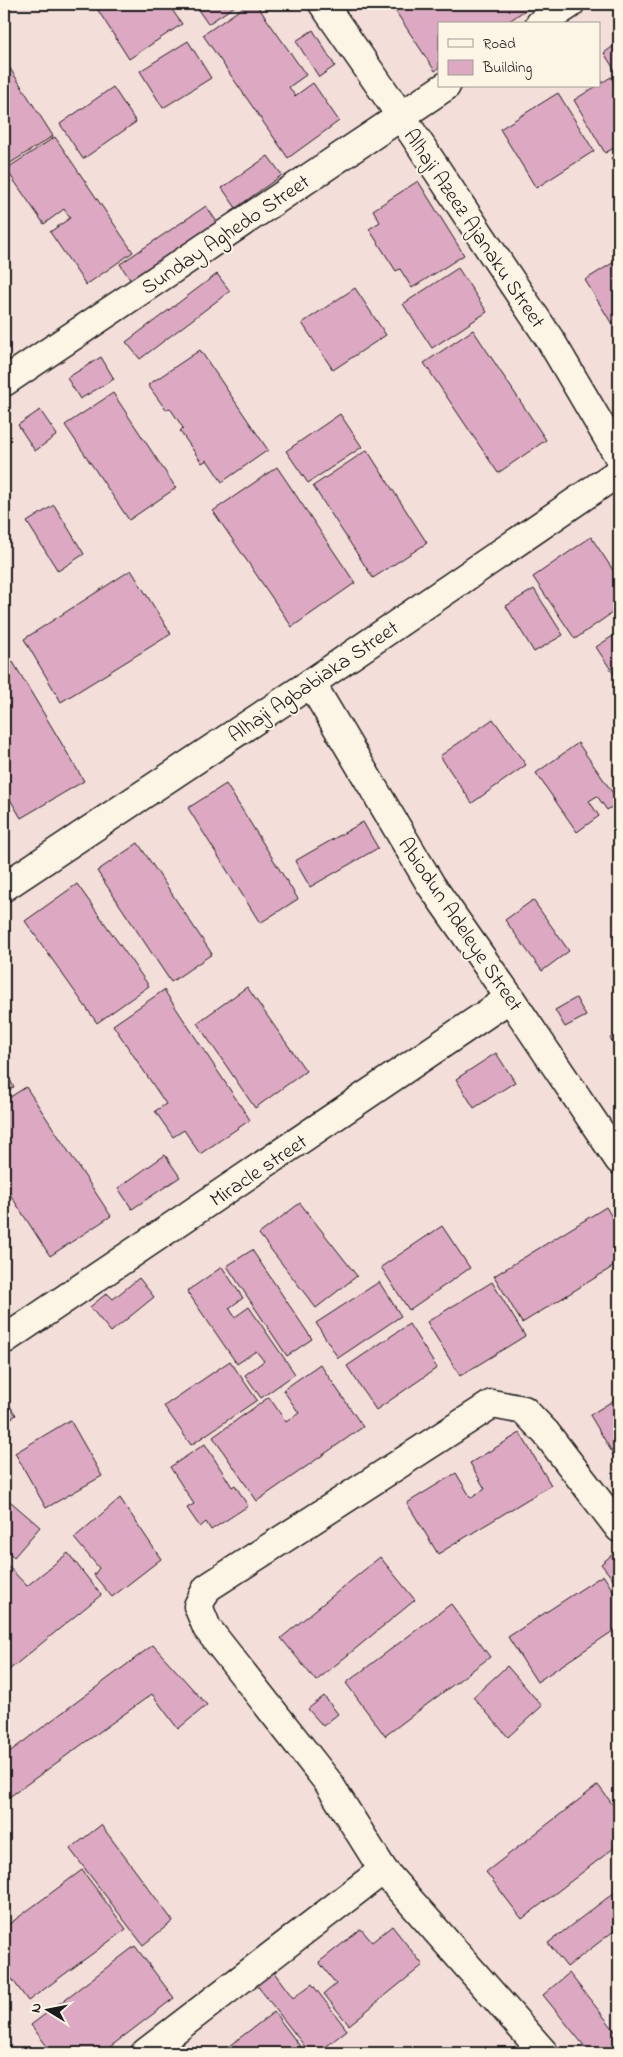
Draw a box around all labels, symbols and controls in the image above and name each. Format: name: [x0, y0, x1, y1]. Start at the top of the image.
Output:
legend: [438, 22, 600, 88]
text: Road: [483, 33, 516, 55]
text: Building: [482, 57, 532, 80]
street label: Alhaji Azeez Ajanaku Street: [395, 123, 552, 335]
street label: Sunday Aghedo Street: [136, 168, 318, 305]
street label: Alhaji Agbabiaka Street: [223, 614, 406, 753]
street label: Abiodun Adeleye Street: [388, 832, 529, 1019]
street label: Miracle street: [204, 1128, 314, 1215]
north arrow: [22, 1984, 72, 2034]
text: N: [26, 2002, 48, 2014]

